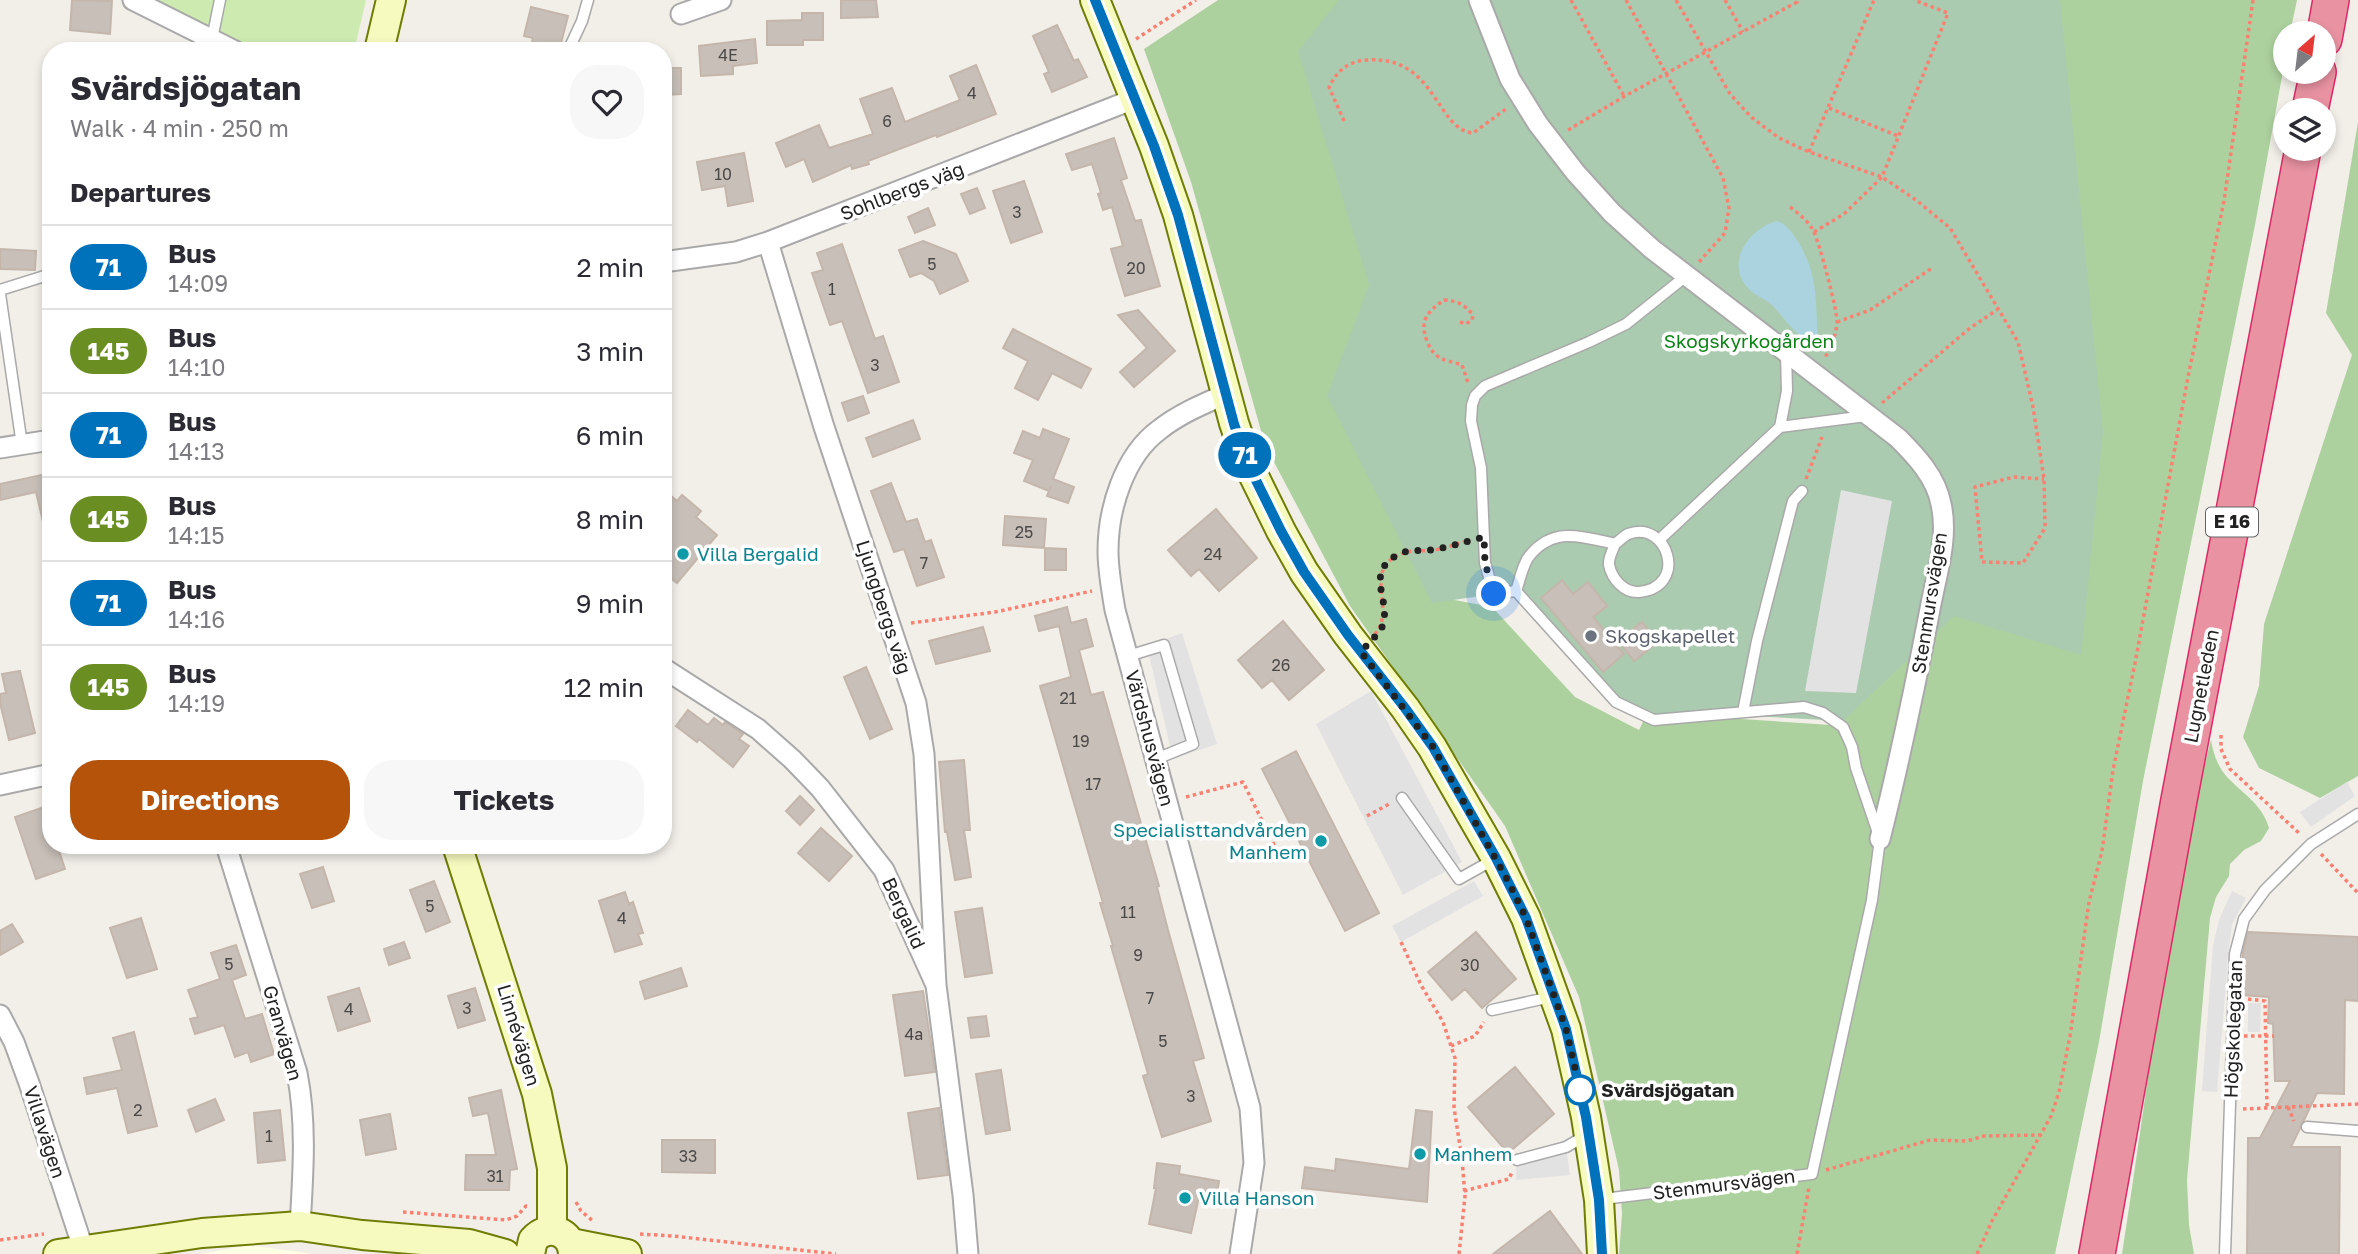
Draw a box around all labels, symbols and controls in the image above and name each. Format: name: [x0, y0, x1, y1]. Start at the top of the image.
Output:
north arrow: [2273, 21, 2336, 84]
map controls: [2273, 21, 2336, 161]
house number: 4E: [718, 45, 738, 65]
button: heart: [570, 65, 644, 139]
text: Svärdsjögatan: [70, 68, 301, 107]
house number: 4: [967, 83, 977, 103]
button: layers: [2273, 98, 2336, 161]
house number: 6: [882, 111, 892, 131]
text: Walk · 4 min · 250 m: [70, 114, 289, 142]
street label: Sohlbergs väg: [837, 156, 967, 225]
house number: 10: [714, 164, 732, 184]
text: Departures: [70, 177, 211, 208]
house number: 3: [1012, 202, 1022, 222]
text: Bus: [168, 238, 216, 269]
text: 71: [96, 252, 121, 281]
text: 2 min: [576, 252, 644, 283]
house number: 5: [927, 254, 937, 274]
house number: 20: [1126, 258, 1146, 278]
text: 14:09: [168, 269, 228, 297]
house number: 1: [828, 279, 836, 299]
text: Bus: [168, 322, 216, 353]
park label: Skogskyrkogården: [1664, 329, 1834, 352]
text: 145: [88, 336, 130, 365]
text: 3 min: [576, 336, 644, 367]
text: 14:10: [168, 353, 226, 381]
house number: 3: [870, 355, 880, 375]
text: Bus: [168, 406, 216, 437]
text: 71: [96, 420, 121, 449]
text: 6 min: [576, 420, 644, 451]
line badge: 71: [1214, 432, 1276, 478]
text: 14:13: [168, 437, 225, 465]
text: 71: [1232, 440, 1258, 469]
text: Bus: [168, 490, 216, 521]
text: 145: [88, 504, 130, 533]
text: 8 min: [576, 504, 644, 535]
road number: E 16: [2206, 508, 2258, 536]
text: 14:15: [168, 521, 225, 549]
house number: 25: [1015, 522, 1033, 542]
street label: Stenmursvägen: [1906, 530, 1951, 675]
street label: Ljungbergs väg: [852, 537, 917, 677]
place label: Villa Bergalid: [697, 542, 819, 565]
house number: 24: [1203, 544, 1223, 564]
marker: Villa Bergalid: [675, 546, 691, 562]
house number: 7: [920, 553, 928, 573]
text: Bus: [168, 574, 216, 605]
your location: [1476, 576, 1511, 611]
text: 71: [96, 588, 121, 617]
text: 9 min: [576, 588, 644, 619]
text: 14:16: [168, 605, 225, 633]
place label: Skogskapellet: [1605, 624, 1735, 647]
street label: Lugnetleden: [2178, 627, 2223, 745]
marker: Skogskapellet: [1583, 628, 1599, 644]
house number: 26: [1272, 655, 1290, 675]
text: Bus: [168, 658, 216, 689]
street label: Värdshusvägen: [1121, 667, 1180, 809]
text: 145: [88, 672, 130, 701]
text: 12 min: [564, 672, 644, 703]
house number: 21: [1059, 688, 1077, 708]
text: 14:19: [168, 689, 225, 717]
house number: 19: [1072, 731, 1090, 751]
button: Directions: [70, 760, 350, 840]
button: Tickets: [364, 760, 644, 840]
house number: 17: [1085, 774, 1101, 794]
place label: Specialisttandvården Manhem: [1113, 818, 1307, 863]
marker: Specialisttandvården Manhem: [1313, 833, 1329, 849]
street label: Bergalid: [878, 873, 931, 952]
house number: 5: [425, 896, 435, 916]
house number: 11: [1120, 902, 1136, 922]
house number: 4: [617, 908, 627, 928]
house number: 9: [1133, 945, 1143, 965]
house number: 5: [224, 954, 234, 974]
house number: 30: [1460, 955, 1480, 975]
street label: Högskolegatan: [2219, 959, 2246, 1099]
street label: Linnévägen: [493, 981, 546, 1089]
street label: Granvägen: [259, 983, 308, 1083]
house number: 7: [1146, 988, 1154, 1008]
house number: 3: [462, 998, 472, 1018]
house number: 4: [344, 999, 354, 1019]
house number: 4a: [905, 1024, 923, 1044]
house number: 5: [1158, 1031, 1168, 1051]
marker: Svärdsjögatan: [1565, 1075, 1595, 1105]
place label: Svärdsjögatan: [1601, 1078, 1734, 1101]
street label: Villavägen: [20, 1083, 71, 1181]
house number: 3: [1186, 1086, 1196, 1106]
house number: 2: [133, 1100, 143, 1120]
house number: 1: [265, 1126, 273, 1146]
place label: Manhem: [1434, 1142, 1512, 1165]
house number: 33: [679, 1146, 697, 1166]
marker: Manhem: [1412, 1146, 1428, 1162]
street label: Stenmursvägen: [1651, 1163, 1796, 1204]
house number: 31: [486, 1166, 504, 1186]
place label: Villa Hanson: [1199, 1186, 1314, 1209]
marker: Villa Hanson: [1177, 1190, 1193, 1206]

